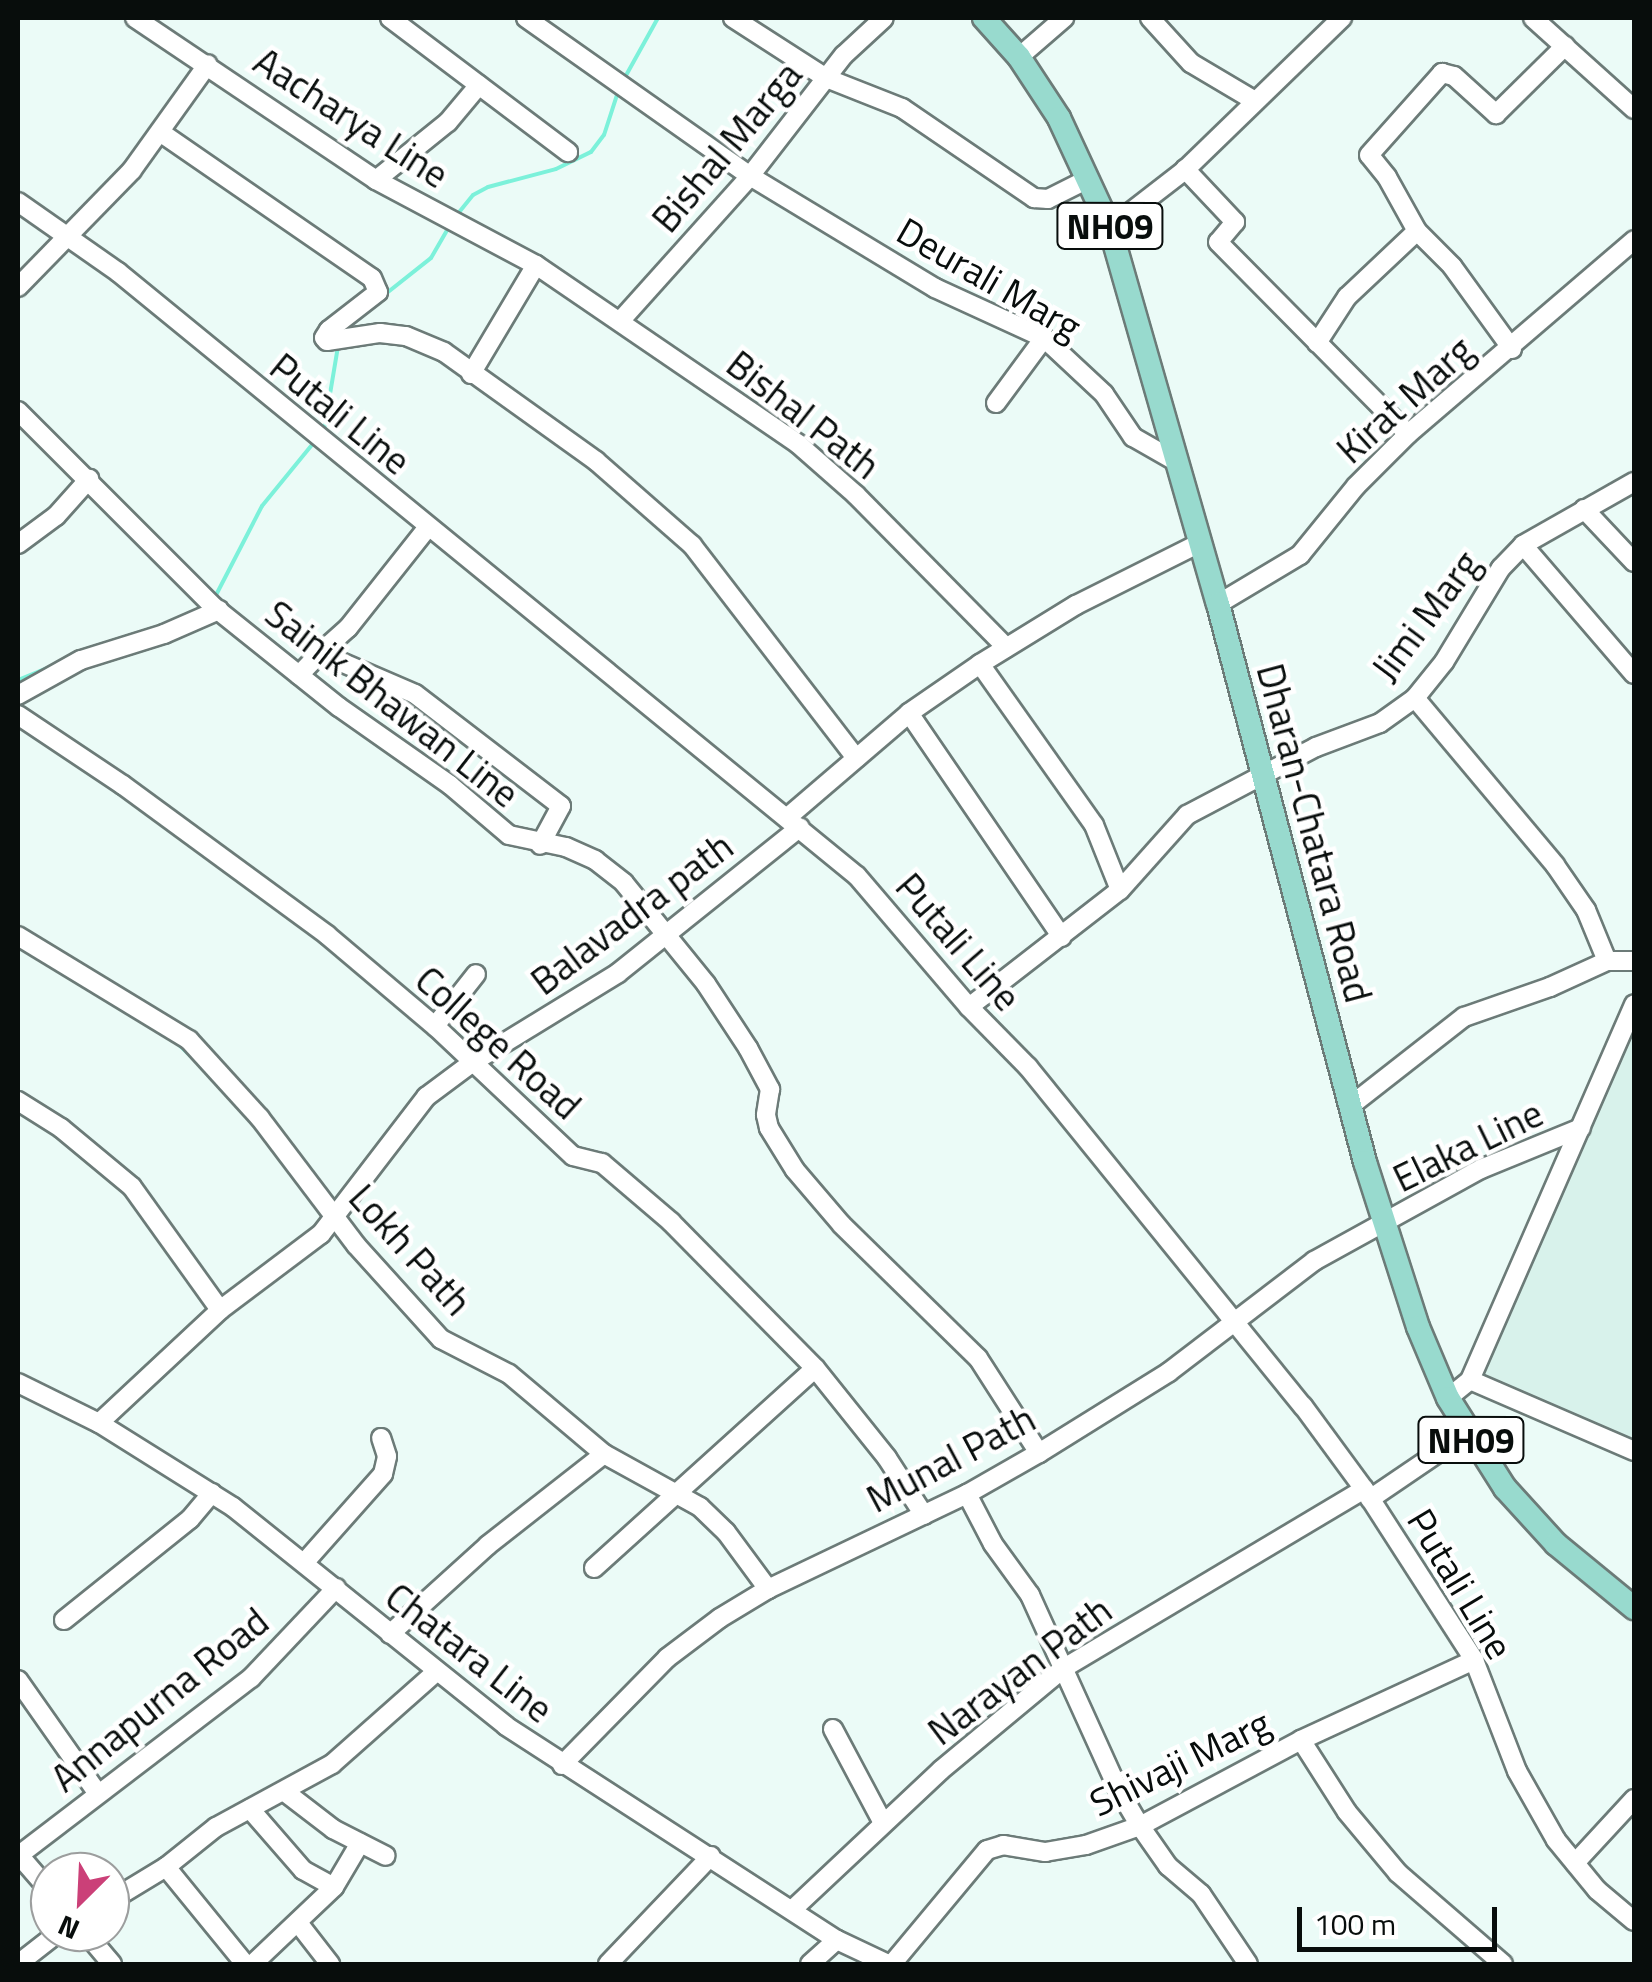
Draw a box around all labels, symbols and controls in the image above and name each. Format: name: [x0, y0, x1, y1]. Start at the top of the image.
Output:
street label: Aacharya Line: [245, 38, 457, 198]
street label: Bishal Marga: [643, 53, 811, 241]
road number: NH09: [1055, 196, 1165, 256]
street label: Deurali Marg: [889, 208, 1089, 350]
street label: Kirat Marg: [1328, 327, 1482, 473]
street label: Bishal Path: [718, 341, 888, 489]
street label: Putali Line: [261, 344, 419, 484]
street label: Jimi Marg: [1362, 542, 1490, 690]
street label: Sainik Bhawan Line: [256, 591, 528, 817]
street label: Dharan-Chatara Road: [1247, 659, 1381, 1007]
street label: Balavadra path: [522, 823, 742, 1005]
street label: Putali Line: [886, 864, 1030, 1020]
street label: College Road: [406, 957, 590, 1129]
street label: Elaka Line: [1386, 1090, 1550, 1202]
street label: Lokh Path: [339, 1175, 481, 1325]
street label: Munal Path: [859, 1396, 1043, 1522]
road number: NH09: [1416, 1410, 1526, 1470]
street label: Putali Line: [1398, 1501, 1522, 1667]
street label: Chatara Line: [376, 1574, 562, 1732]
street label: Narayan Path: [919, 1587, 1121, 1755]
street label: Annapurna Road: [42, 1599, 278, 1801]
street label: Shivaji Marg: [1083, 1700, 1277, 1826]
north arrow: [30, 1852, 130, 1952]
scale bar: [1302, 1887, 1502, 1949]
text: 100 m: [1314, 1901, 1396, 1947]
text: N: [51, 1904, 86, 1952]

